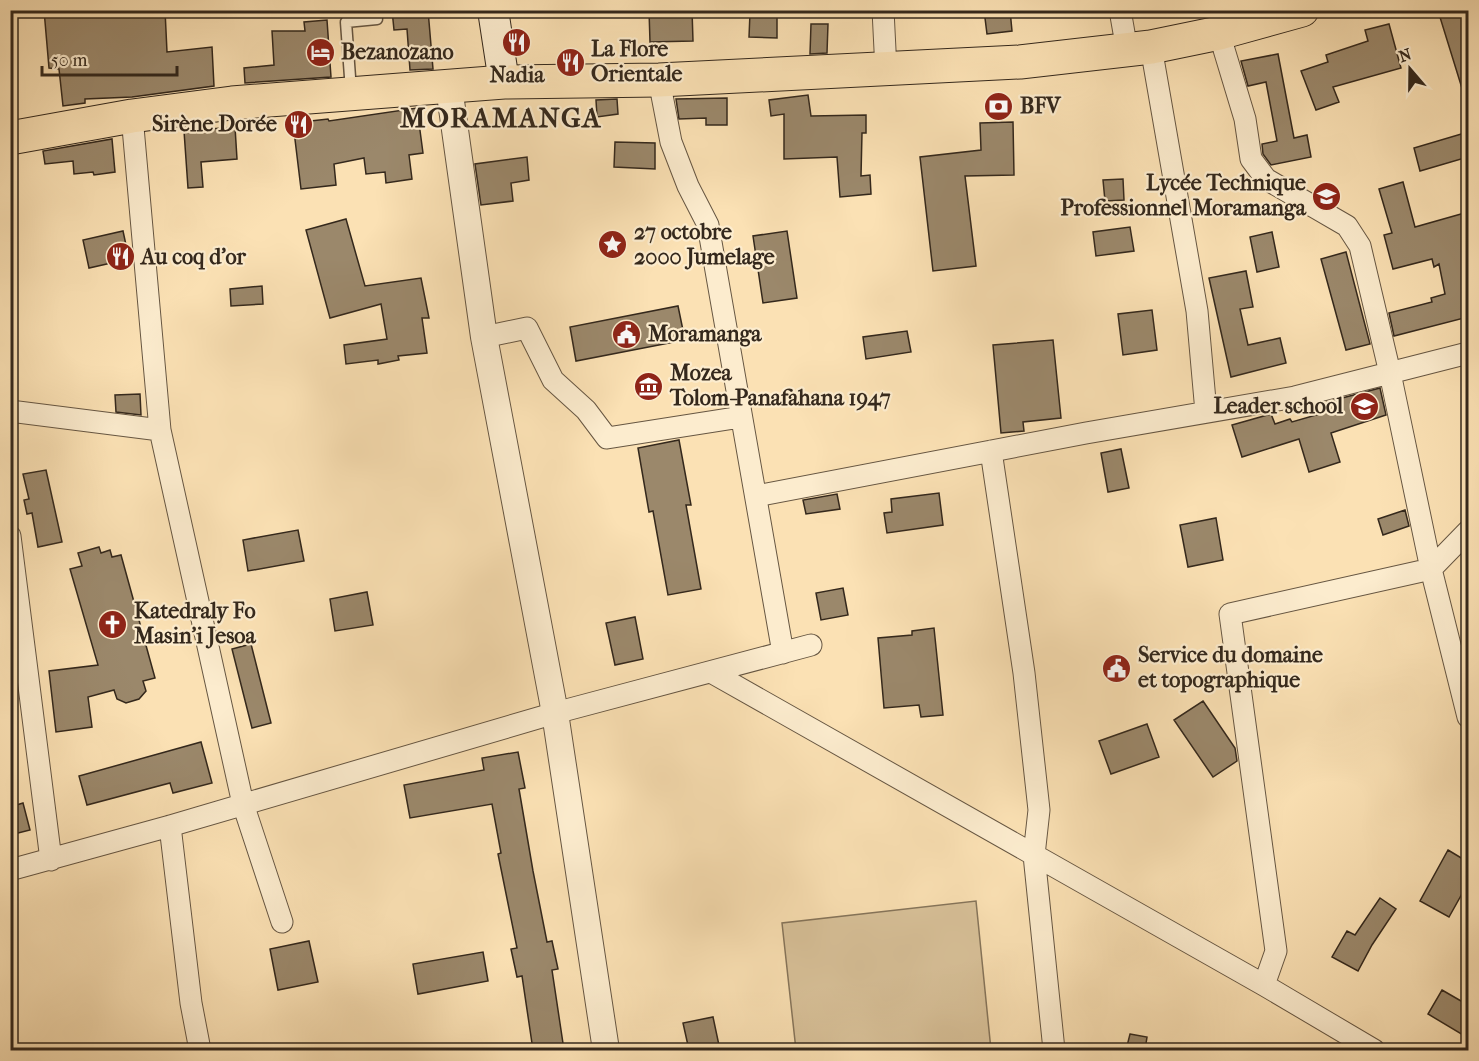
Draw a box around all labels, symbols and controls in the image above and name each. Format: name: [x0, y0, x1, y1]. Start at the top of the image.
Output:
restaurant icon: Nadia: [501, 27, 533, 59]
hotel icon: Bezanozano: [304, 36, 336, 68]
place label: La Flore Orientale: [591, 36, 683, 87]
scale bar: [42, 39, 177, 77]
place label: Bezanozano: [341, 39, 454, 65]
north arrow: [1380, 39, 1440, 99]
text: N: [1396, 44, 1415, 66]
restaurant icon: La Flore Orientale: [554, 46, 586, 78]
text: 50 m: [51, 50, 88, 71]
place label: Nadia: [489, 62, 545, 88]
bank icon: BFV: [983, 90, 1015, 122]
place label: BFV: [1020, 93, 1062, 119]
district label: MORAMANGA: [400, 101, 602, 134]
restaurant icon: Sirène Dorée: [282, 108, 314, 140]
place label: Sirène Dorée: [152, 111, 277, 137]
place label: Lycée Technique Professionnel Moramanga: [1061, 170, 1307, 221]
school or university icon: Lycée Technique Professionnel Moramanga: [1311, 180, 1343, 212]
place label: 27 octobre 2000 Jumelage: [634, 219, 775, 270]
place icon: 27 octobre 2000 Jumelage: [597, 229, 629, 261]
restaurant icon: Au coq d'or: [104, 241, 136, 273]
place label: Au coq d'or: [139, 244, 247, 270]
public building icon: Moramanga: [611, 318, 643, 350]
place label: Moramanga: [647, 321, 762, 347]
place label: Mozea Tolom-Panafahana 1947: [669, 360, 891, 411]
museum icon: Mozea Tolom-Panafahana 1947: [633, 370, 665, 402]
school or university icon: Leader school: [1348, 390, 1380, 422]
place label: Leader school: [1213, 393, 1344, 419]
place label: Katedraly Fo Masin'i Jesoa: [133, 598, 256, 649]
church icon: Katedraly Fo Masin'i Jesoa: [97, 608, 129, 640]
place label: Service du domaine et topographique: [1138, 642, 1323, 693]
public building icon: Service du domaine et topographique: [1101, 652, 1133, 684]

